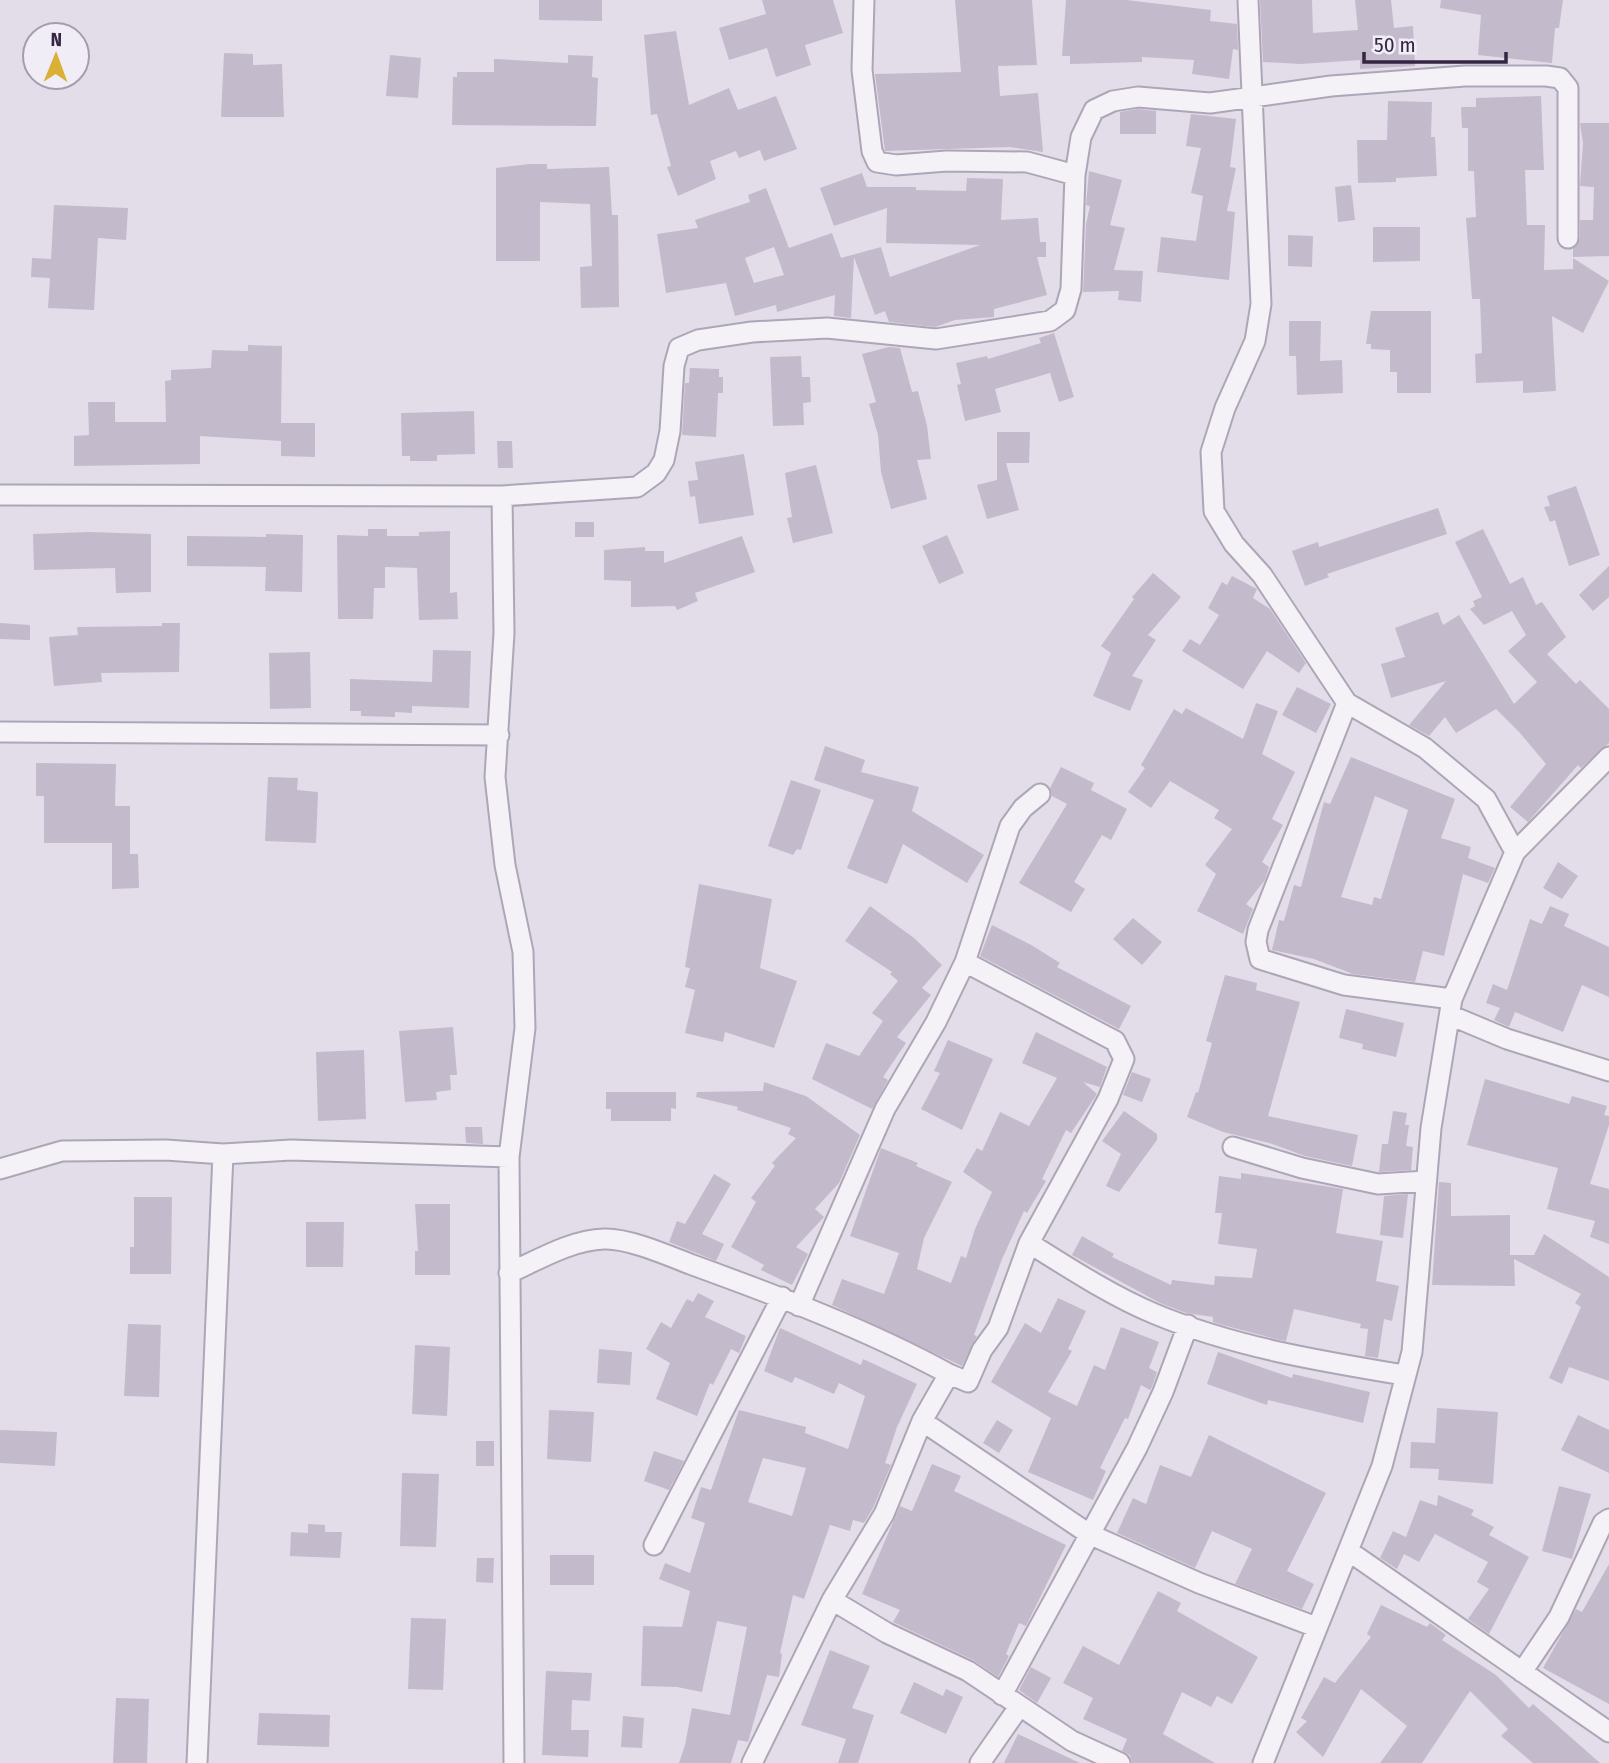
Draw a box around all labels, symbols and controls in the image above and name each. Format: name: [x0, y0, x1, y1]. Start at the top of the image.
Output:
north arrow: [21, 21, 91, 91]
scale bar: [1364, 21, 1506, 65]
text: N: [50, 28, 62, 51]
text: 50 m: [1374, 32, 1416, 58]

